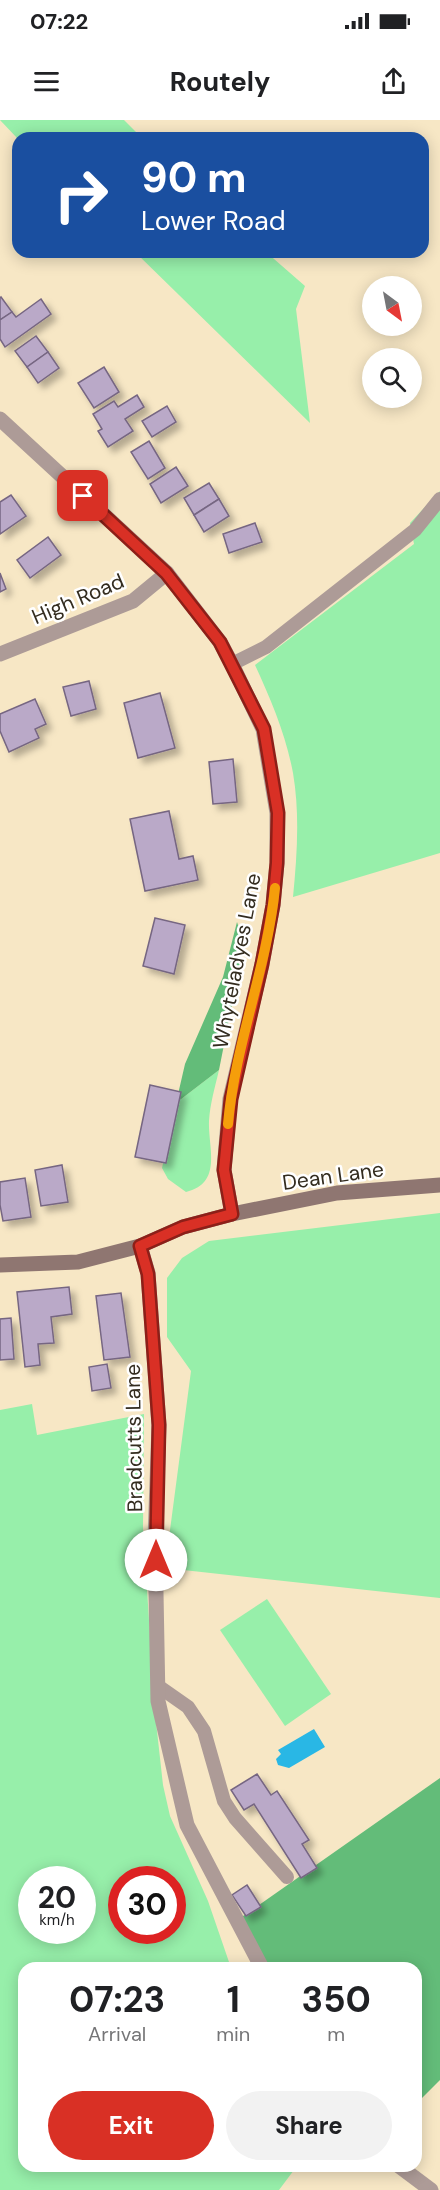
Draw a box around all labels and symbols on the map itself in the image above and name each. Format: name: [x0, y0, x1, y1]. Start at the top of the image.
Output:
north arrow: [362, 276, 422, 336]
pin: [57, 470, 108, 521]
street label: High Road: [28, 567, 128, 631]
street label: Whyteladyes Lane: [206, 871, 268, 1051]
street label: Dean Lane: [281, 1155, 385, 1197]
street label: Bradcutts Lane: [119, 1364, 149, 1512]
position arrow: [124, 1528, 188, 1592]
speed limit sign: 30: [108, 1866, 186, 1944]

